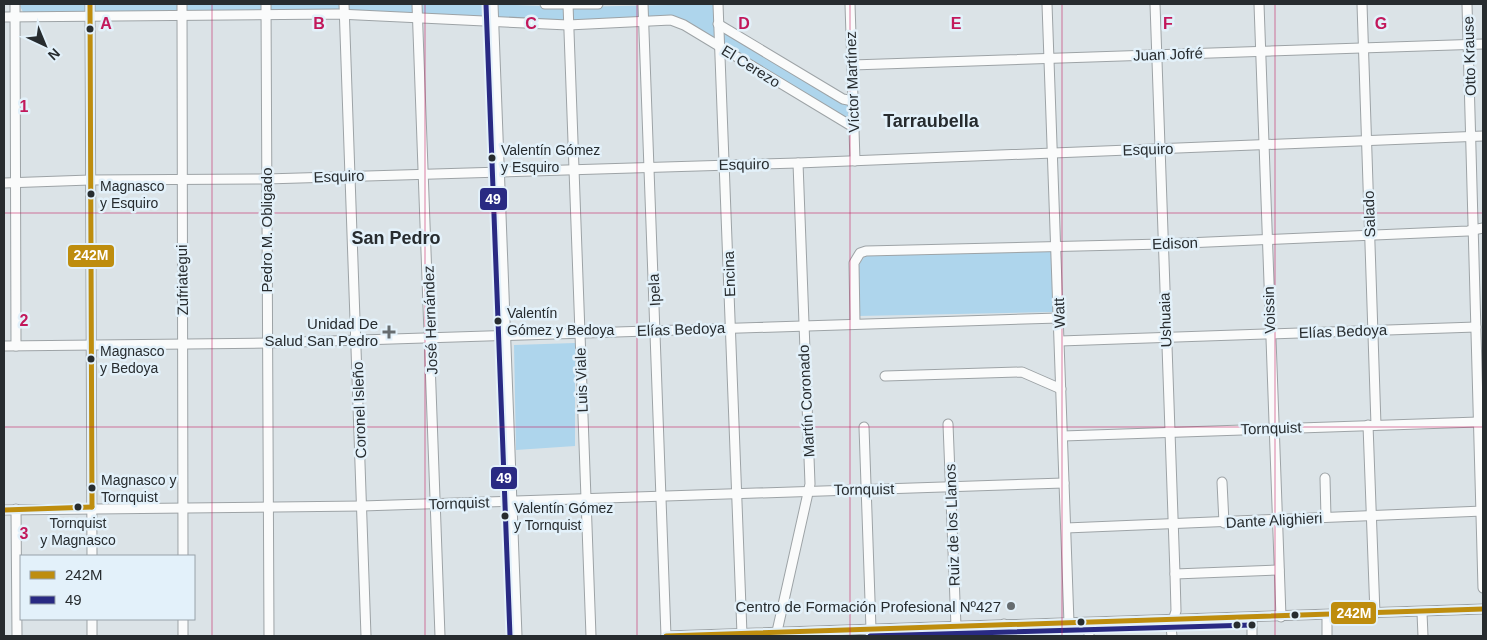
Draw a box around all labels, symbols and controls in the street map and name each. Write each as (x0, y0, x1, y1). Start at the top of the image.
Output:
text: A (100, 15, 112, 32)
text: B (313, 15, 325, 32)
text: C (525, 15, 537, 32)
text: D (738, 15, 750, 32)
text: E (951, 15, 962, 32)
text: F (1163, 15, 1173, 32)
text: G (1375, 15, 1387, 32)
street label: Otto Krause (1459, 16, 1479, 96)
north arrow (20, 20, 70, 70)
unlabelled marker (85, 24, 95, 34)
street label: Víctor Martínez (842, 31, 862, 133)
street label: El Cerezo (719, 41, 783, 91)
street label: Juan Jofré (1133, 44, 1203, 64)
text: N (45, 45, 63, 64)
text: 1 (20, 98, 29, 115)
district label: Tarraubella (883, 111, 980, 131)
street label: Esquiro (1122, 140, 1174, 158)
place label: Valentín Gómez y Esquiro (501, 142, 600, 175)
marker: Valentín Gómez y Esquiro (487, 153, 497, 163)
street label: Esquiro (718, 155, 770, 173)
street label: Pedro M. Obligado (258, 167, 275, 293)
street label: Esquiro (313, 167, 365, 185)
place label: Magnasco y Esquiro (100, 178, 165, 211)
line badge: 49 (479, 187, 508, 211)
marker: Magnasco y Esquiro (86, 189, 96, 199)
street label: Salado (1360, 190, 1378, 238)
text: 49 (485, 191, 501, 207)
district label: San Pedro (351, 228, 441, 248)
street label: Edison (1152, 234, 1198, 252)
line badge: 242M (67, 244, 115, 268)
street label: Zufriategui (173, 244, 191, 316)
text: 242M (73, 247, 109, 263)
street label: Encina (720, 250, 738, 297)
street label: José Hernández (420, 265, 440, 375)
street label: Ipela (645, 273, 663, 307)
street label: Voissin (1260, 286, 1278, 334)
street label: Ushuaia (1156, 292, 1174, 348)
street label: Watt (1050, 297, 1068, 328)
place label: Valentín Gómez y Bedoya (507, 305, 615, 338)
text: 2 (20, 312, 29, 329)
place label: Unidad De Salud San Pedro (265, 315, 378, 349)
marker: Valentín Gómez y Bedoya (493, 316, 503, 326)
street label: Elías Bedoya (637, 319, 726, 339)
street label: Elías Bedoya (1299, 321, 1388, 341)
marker: Unidad De Salud San Pedro (382, 325, 396, 339)
place label: Magnasco y Bedoya (100, 343, 165, 376)
street label: Martín Coronado (795, 344, 817, 458)
street label: Luis Viale (571, 347, 591, 413)
marker: Magnasco y Bedoya (86, 354, 96, 364)
street label: Coronel Isleño (349, 361, 369, 459)
street label: Tornquist (1240, 418, 1303, 438)
street label: Ruiz de los Llanos (941, 463, 963, 587)
line badge: 49 (490, 466, 518, 490)
text: 49 (496, 470, 512, 486)
place label: Magnasco y Tornquist (101, 472, 176, 505)
street label: Tornquist (833, 480, 895, 498)
marker: Magnasco y Tornquist (87, 483, 97, 493)
street label: Tornquist (428, 493, 491, 513)
place label: Valentín Gómez y Tornquist (514, 500, 613, 533)
marker: Tornquist y Magnasco (73, 502, 83, 512)
street label: Dante Alighieri (1225, 509, 1323, 531)
marker: Valentín Gómez y Tornquist (500, 511, 510, 521)
place label: Tornquist y Magnasco (40, 515, 116, 548)
text: 3 (20, 525, 29, 542)
legend (20, 555, 195, 620)
text: 242M (65, 566, 103, 583)
text: 49 (65, 591, 82, 608)
place label: Centro de Formación Profesional Nº427 (735, 598, 1001, 615)
marker: Centro de Formación Profesional Nº427 (1005, 600, 1017, 612)
line badge: 242M (1330, 601, 1377, 625)
text: 242M (1336, 605, 1372, 621)
unlabelled marker (1290, 610, 1300, 620)
unlabelled marker (1076, 617, 1086, 627)
unlabelled marker (1232, 620, 1242, 630)
unlabelled marker (1247, 620, 1257, 630)

